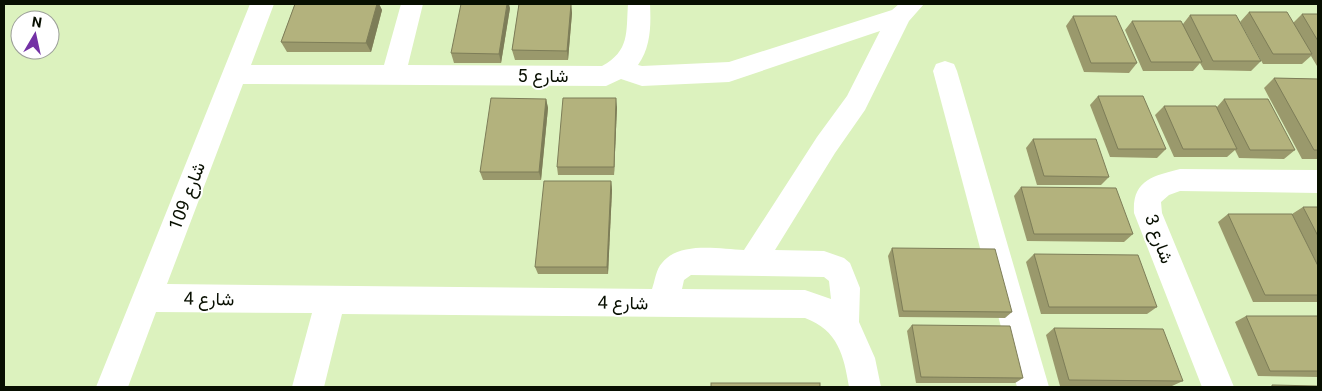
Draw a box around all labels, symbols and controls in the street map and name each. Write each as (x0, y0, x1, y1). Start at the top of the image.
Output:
north arrow (10, 10, 60, 60)
text: N (31, 13, 43, 31)
street label: شارع 5 (518, 65, 568, 88)
street label: شارع 109 (164, 159, 211, 233)
street label: شارع 3 (1139, 211, 1178, 267)
street label: شارع 4 (183, 288, 235, 311)
street label: شارع 4 (597, 292, 649, 315)

